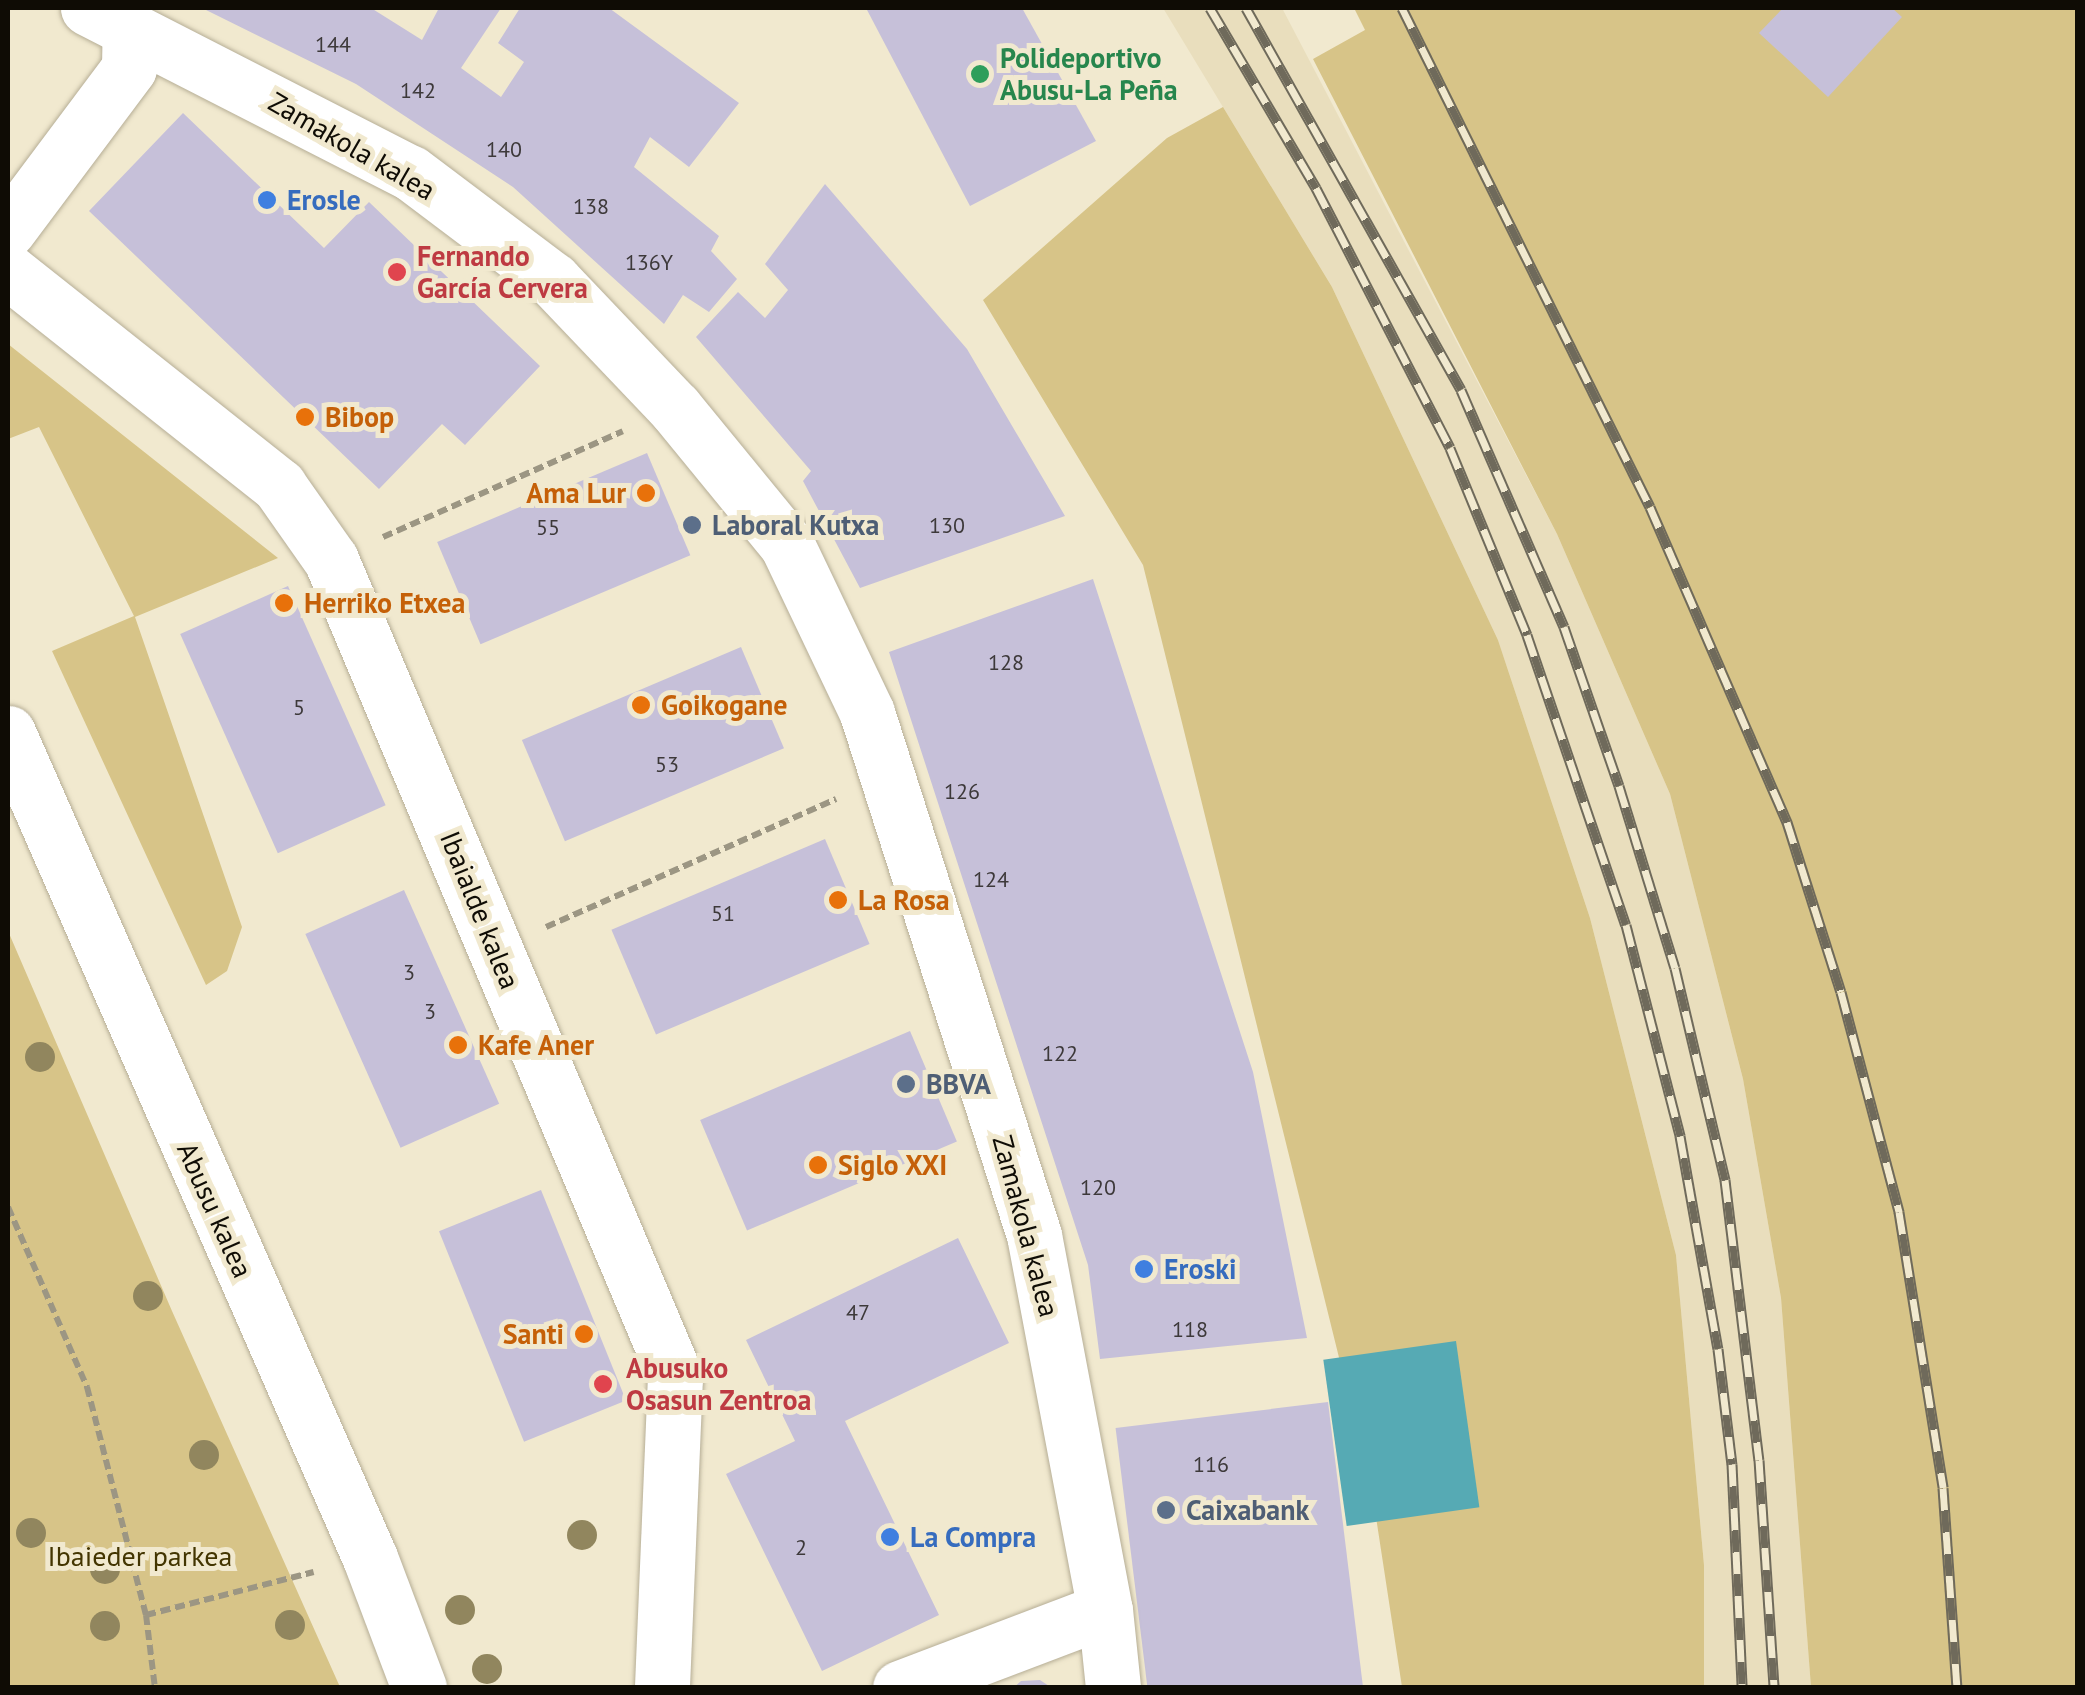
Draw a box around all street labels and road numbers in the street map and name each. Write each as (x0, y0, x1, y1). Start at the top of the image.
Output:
street label: Zamakola kalea (263, 85, 441, 207)
street label: Ibaialde kalea (433, 826, 527, 994)
street label: Zamakola kalea (986, 1132, 1066, 1320)
street label: Abusu kalea (170, 1137, 260, 1283)

